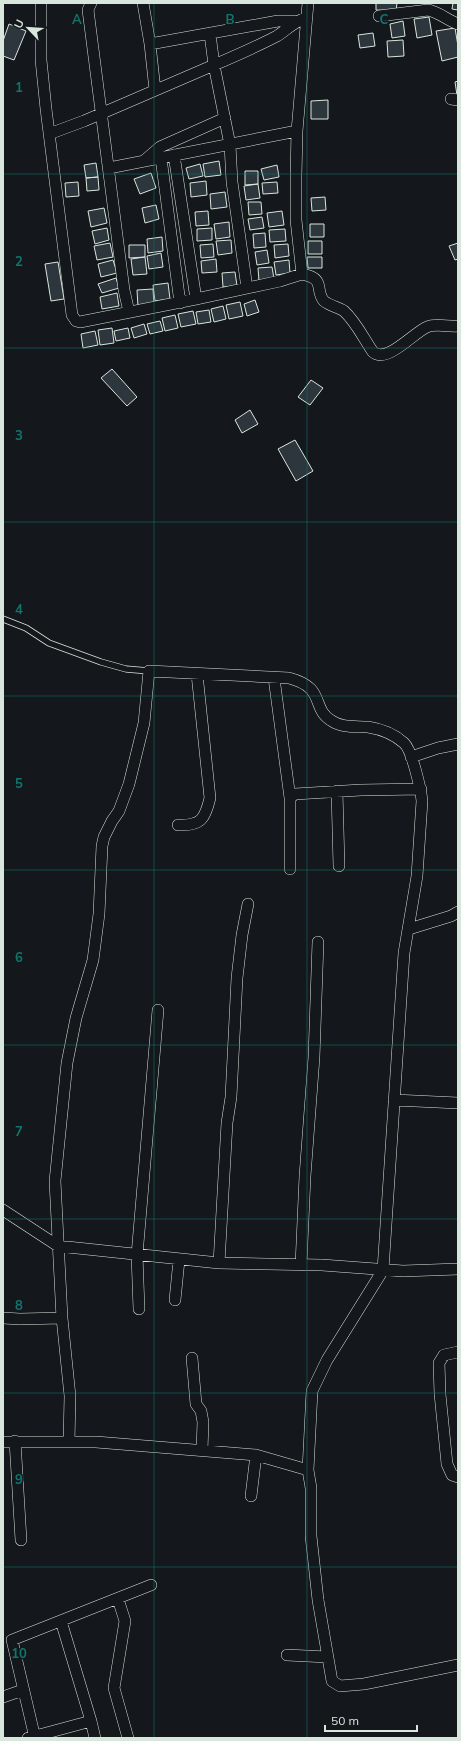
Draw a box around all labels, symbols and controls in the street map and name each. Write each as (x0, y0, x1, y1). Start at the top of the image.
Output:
north arrow (8, 8, 48, 48)
text: A (72, 11, 82, 27)
text: B (226, 11, 235, 27)
text: C (380, 11, 389, 27)
text: U (11, 17, 27, 30)
text: 1 (15, 79, 23, 95)
text: 2 (15, 253, 23, 269)
text: 3 (15, 427, 23, 443)
text: 4 (15, 601, 23, 617)
text: 5 (15, 775, 23, 791)
text: 6 (15, 949, 23, 965)
text: 7 (15, 1123, 23, 1139)
text: 8 (15, 1297, 23, 1313)
text: 9 (15, 1471, 23, 1487)
text: 10 (11, 1645, 27, 1661)
scale bar (325, 1707, 417, 1733)
text: 50 m (331, 1713, 359, 1728)

